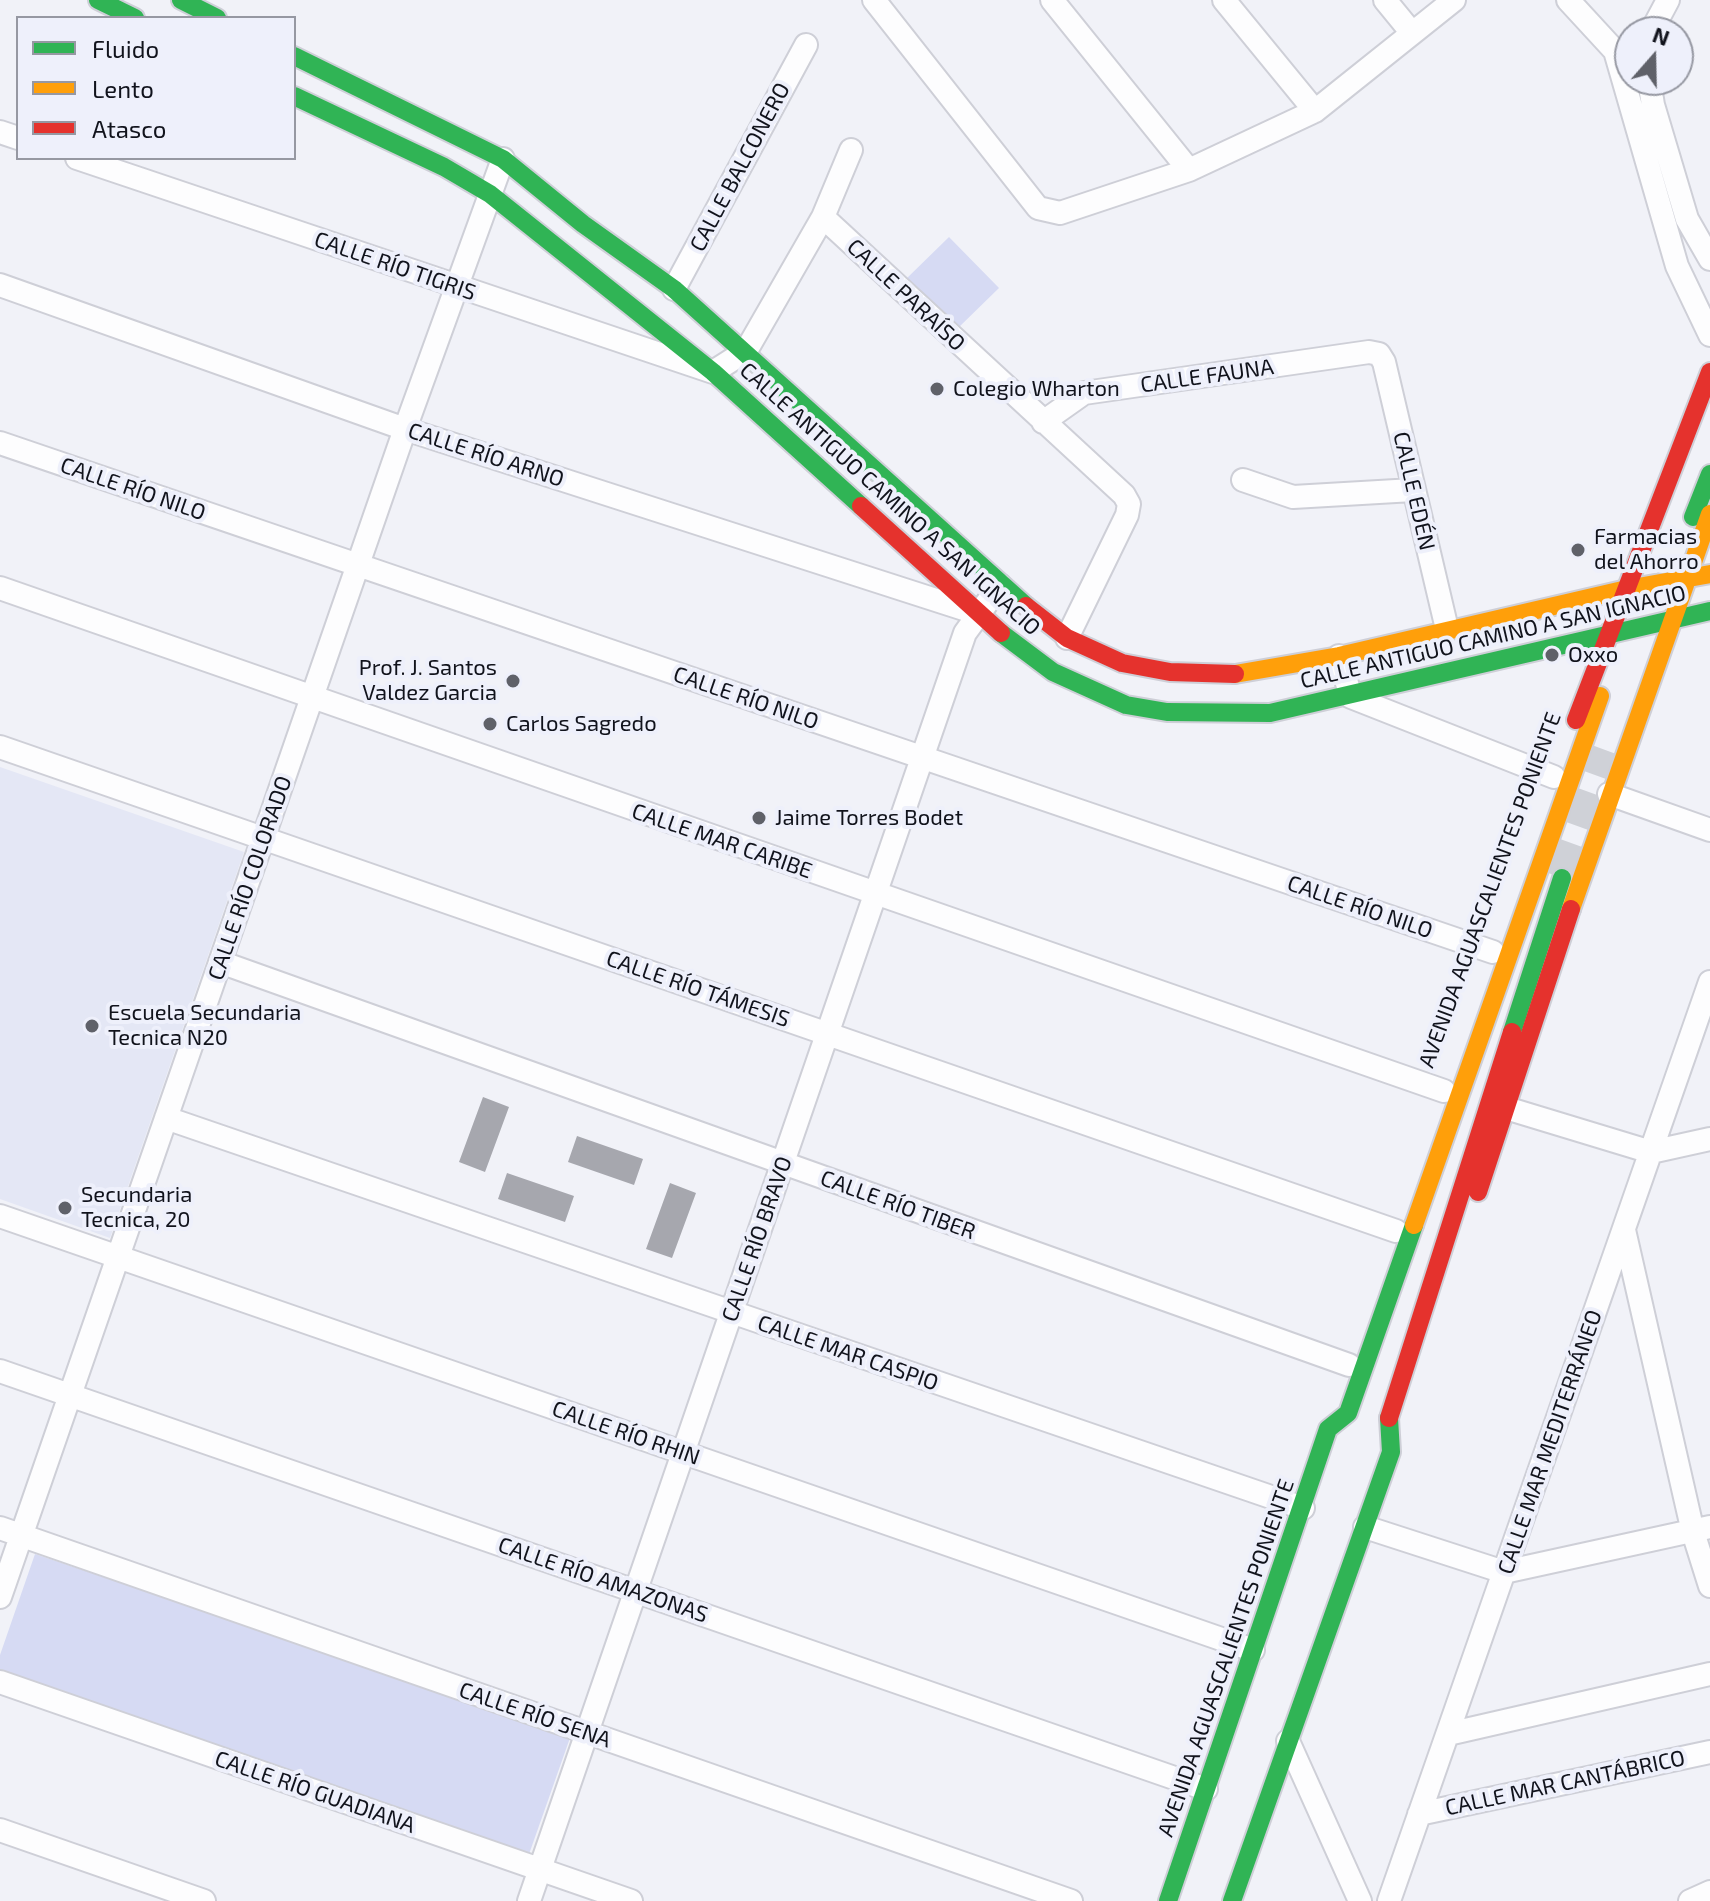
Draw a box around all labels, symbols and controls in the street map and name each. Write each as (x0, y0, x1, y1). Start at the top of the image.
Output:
legend (16, 16, 296, 160)
north arrow (1614, 16, 1694, 96)
text: N (1650, 20, 1673, 50)
text: Fluido (92, 34, 159, 63)
text: Lento (92, 74, 154, 103)
street label: CALLE BALCONERO (684, 78, 796, 256)
text: Atasco (92, 114, 166, 143)
street label: CALLE RÍO TIGRIS (311, 226, 479, 306)
street label: CALLE PARAÍSO (841, 233, 971, 357)
street label: CALLE FAUNA (1139, 354, 1275, 398)
street label: CALLE ANTIGUO CAMINO A SAN IGNACIO (734, 357, 1046, 641)
place label: Colegio Wharton (953, 376, 1120, 402)
marker: Colegio Wharton (928, 380, 946, 398)
street label: CALLE RÍO ARNO (405, 417, 567, 493)
street label: CALLE EDÉN (1388, 429, 1440, 553)
street label: CALLE RÍO NILO (57, 452, 209, 526)
place label: Farmacias del Ahorro (1594, 524, 1699, 576)
marker: Farmacias del Ahorro (1569, 541, 1587, 559)
street label: CALLE ANTIGUO CAMINO A SAN IGNACIO (1298, 580, 1688, 694)
place label: Oxxo (1568, 642, 1618, 668)
marker: Oxxo (1543, 646, 1561, 664)
place label: Prof. J. Santos Valdez Garcia (359, 655, 497, 706)
street label: CALLE RÍO NILO (670, 661, 822, 735)
marker: Prof. J. Santos Valdez Garcia (504, 672, 522, 690)
street label: AVENIDA AGUASCALIENTES PONIENTE (1413, 709, 1567, 1071)
place label: Carlos Sagredo (506, 711, 657, 737)
marker: Carlos Sagredo (481, 715, 499, 733)
street label: CALLE RÍO COLORADO (203, 772, 297, 984)
street label: CALLE MAR CARIBE (628, 798, 816, 884)
place label: Jaime Torres Bodet (775, 805, 963, 831)
marker: Jaime Torres Bodet (750, 809, 768, 827)
street label: CALLE RÍO NILO (1284, 870, 1436, 944)
street label: CALLE RÍO TÁMESIS (603, 945, 793, 1033)
place label: Escuela Secundaria Tecnica N20 (108, 1000, 301, 1052)
marker: Escuela Secundaria Tecnica N20 (83, 1017, 101, 1035)
street label: CALLE RÍO BRAVO (716, 1153, 798, 1325)
street label: CALLE RÍO TIBER (817, 1165, 979, 1245)
place label: Secundaria Tecnica, 20 (81, 1182, 192, 1234)
marker: Secundaria Tecnica, 20 (56, 1199, 74, 1217)
street label: CALLE MAR MEDITERRÁNEO (1492, 1306, 1608, 1578)
street label: CALLE MAR CASPIO (754, 1310, 942, 1396)
street label: CALLE RÍO RHIN (549, 1395, 703, 1471)
street label: AVENIDA AGUASCALIENTES PONIENTE (1152, 1476, 1300, 1840)
street label: CALLE RÍO AMAZONAS (495, 1532, 711, 1628)
street label: CALLE RÍO SENA (456, 1677, 614, 1753)
street label: CALLE RÍO GUADIANA (211, 1745, 419, 1839)
street label: CALLE MAR CANTÁBRICO (1443, 1745, 1687, 1821)

